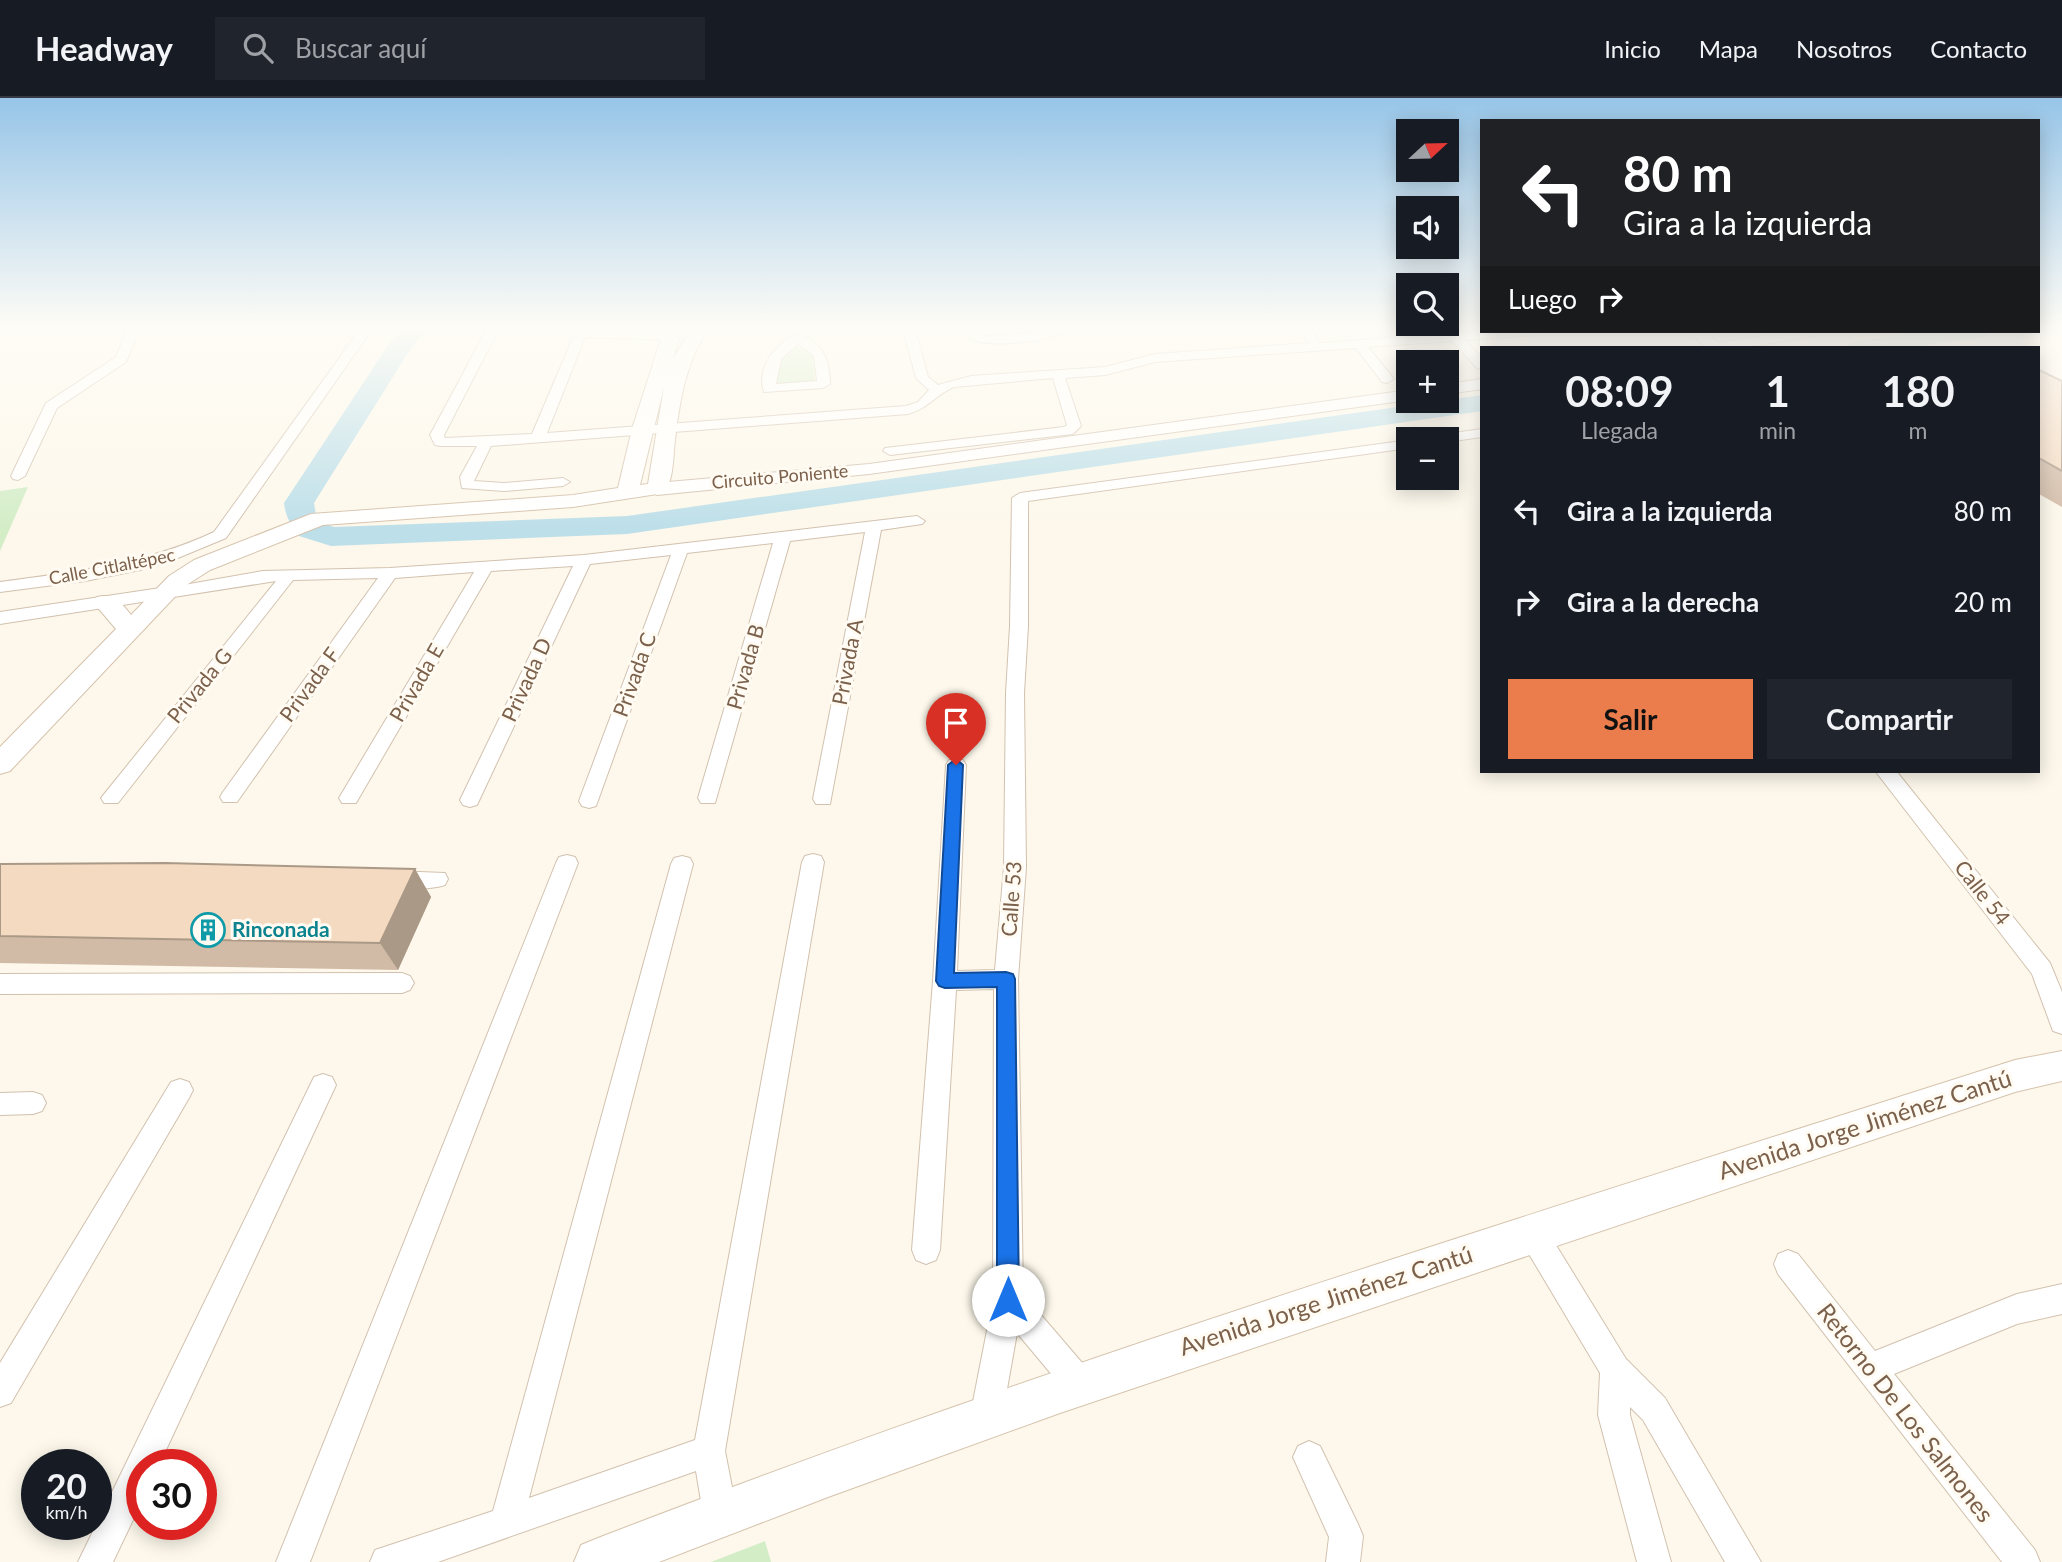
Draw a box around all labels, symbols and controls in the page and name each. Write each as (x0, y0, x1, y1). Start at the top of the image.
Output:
search box (215, 17, 705, 80)
text: Headway (35, 28, 173, 68)
icon: search (239, 29, 277, 67)
text: Buscar aquí (295, 32, 426, 64)
text: Inicio (1604, 34, 1661, 63)
text: Mapa (1699, 34, 1758, 63)
text: Nosotros (1796, 34, 1892, 63)
text: Contacto (1930, 34, 2027, 63)
north arrow (1396, 119, 1460, 182)
map controls (1396, 119, 1459, 490)
text: 80 m (1623, 144, 1733, 202)
icon: left (1508, 147, 1599, 238)
button: sound (1396, 196, 1459, 259)
text: Gira a la izquierda (1623, 203, 1872, 242)
button: search (1396, 273, 1459, 336)
icon: right (1591, 280, 1629, 318)
text: Luego (1508, 283, 1577, 315)
button: + (1396, 350, 1459, 413)
text: 08:09 (1565, 366, 1674, 416)
text: 1 (1765, 366, 1790, 416)
text: 180 (1882, 366, 1955, 416)
text: Llegada (1581, 416, 1658, 444)
text: min (1759, 416, 1796, 444)
text: m (1909, 416, 1928, 444)
button: − (1396, 427, 1459, 490)
street label: Circuito Poniente (711, 459, 849, 493)
icon: left (1508, 492, 1546, 530)
text: Gira a la izquierda (1567, 495, 1773, 527)
text: 80 m (1954, 495, 2012, 527)
street label: Calle Citlaltépec (47, 543, 177, 589)
icon: right (1508, 583, 1546, 621)
text: Gira a la derecha (1567, 586, 1759, 618)
text: 20 m (1954, 586, 2012, 618)
street label: Privada A (826, 616, 867, 707)
street label: Privada B (721, 621, 769, 712)
street label: Privada C (607, 629, 660, 720)
street label: Privada D (495, 633, 556, 725)
street label: Privada E (383, 639, 448, 726)
street label: Privada F (274, 642, 344, 726)
street label: Privada G (161, 643, 237, 728)
button: Salir (1508, 679, 1753, 759)
button: Compartir (1767, 679, 2012, 759)
pin (926, 693, 986, 765)
icon: arrive (937, 704, 975, 742)
street label: Calle 54 (1950, 855, 2016, 929)
street label: Calle 53 (995, 861, 1026, 937)
building icon: Rinconada (189, 911, 227, 949)
place label: Rinconada (232, 916, 330, 941)
street label: Avenida Jorge Jiménez Cantú (1714, 1062, 2015, 1185)
street label: Avenida Jorge Jiménez Cantú (1175, 1238, 1476, 1361)
position arrow (971, 1263, 1045, 1337)
street label: Retorno De Los Salmones (1812, 1297, 2001, 1527)
speed limit sign: 30 (126, 1449, 217, 1540)
text: 20 (46, 1464, 87, 1506)
text: km/h (45, 1501, 88, 1523)

